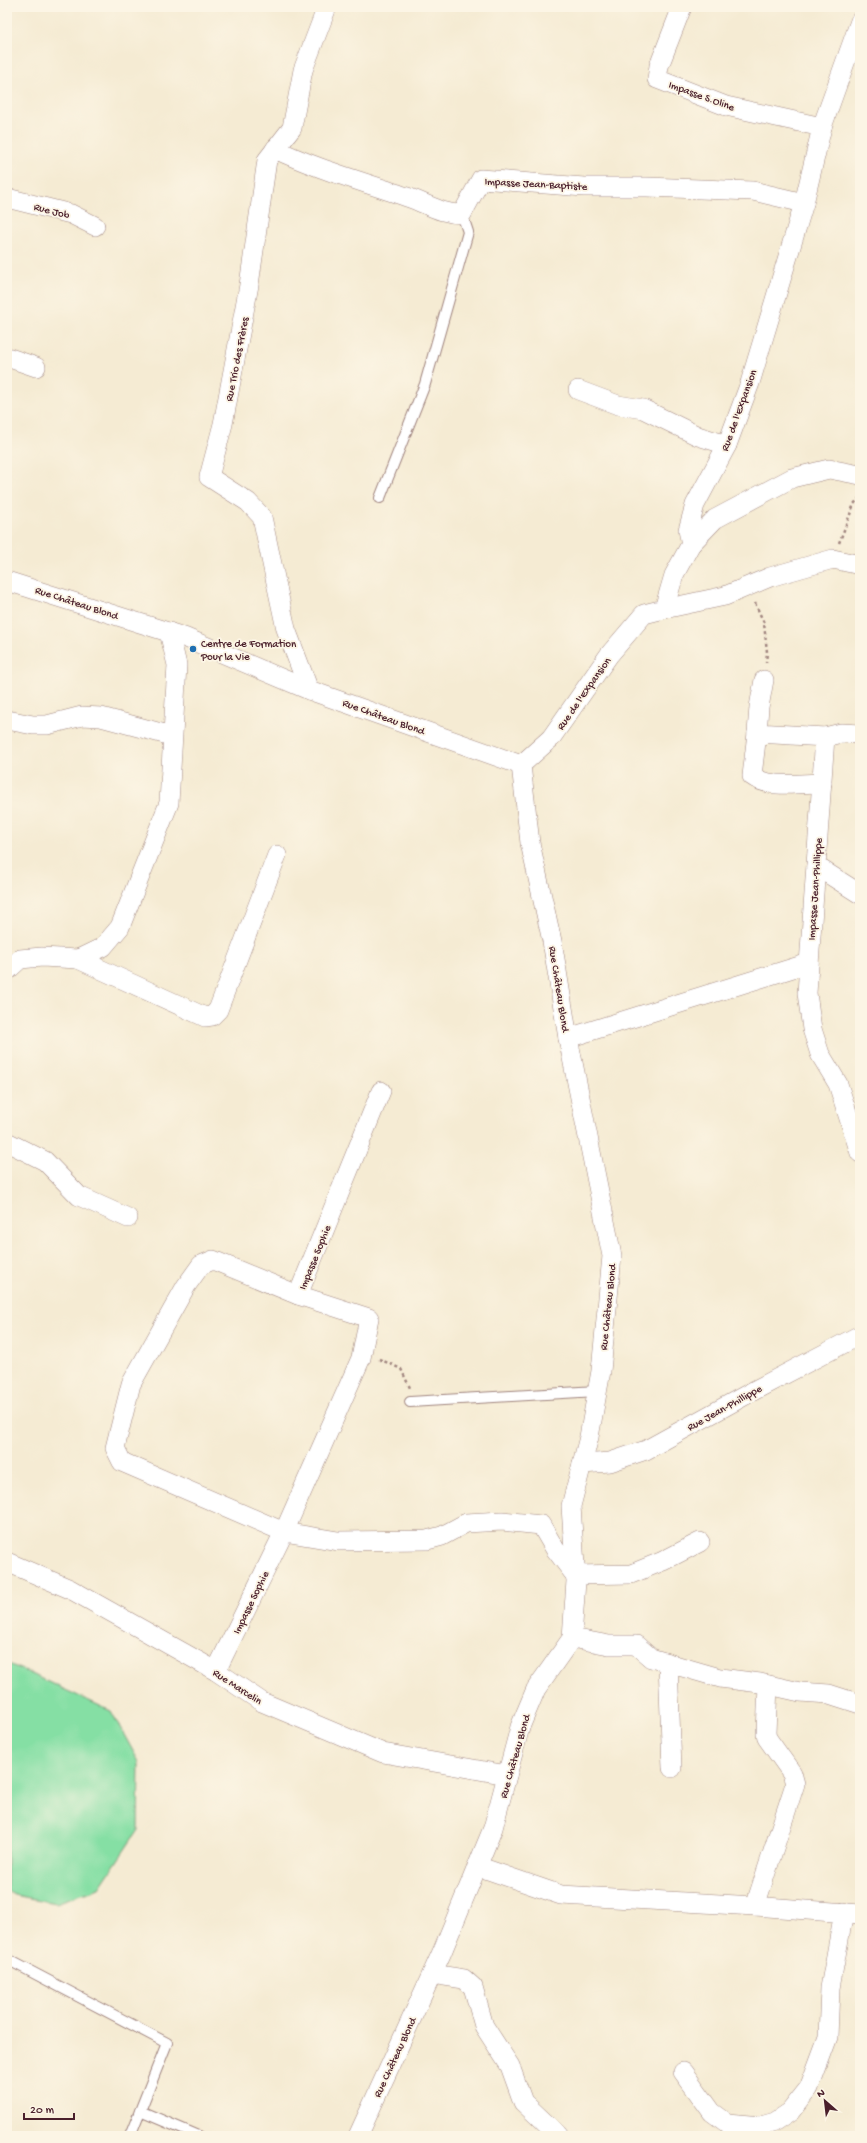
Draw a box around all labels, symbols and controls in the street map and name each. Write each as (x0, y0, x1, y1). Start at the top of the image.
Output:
street label: Impasse S.Oline (667, 79, 736, 114)
street label: Impasse Jean-Baptiste (484, 176, 588, 194)
street label: Rue Job (32, 201, 71, 223)
street label: Rue Trio des Frères (224, 315, 252, 403)
street label: Rue de l'Expansion (720, 368, 760, 453)
street label: Rue Château Blond (33, 585, 121, 623)
place label: Centre de Formation Pour la Vie (200, 639, 297, 664)
marker: Centre de Formation Pour la Vie (188, 644, 198, 654)
street label: Rue de l'Expansion (555, 655, 615, 733)
street label: Rue Château Blond (341, 697, 428, 739)
street label: Impasse Jean-Phillippe (806, 837, 826, 941)
street label: Rue Château Blond (545, 946, 571, 1035)
street label: Impasse Sophie (297, 1223, 334, 1292)
street label: Rue Château Blond (598, 1262, 620, 1351)
street label: Rue Jean-Phillippe (685, 1383, 765, 1434)
street label: Impasse Sophie (231, 1569, 272, 1636)
street label: Rue Marcelin (210, 1667, 264, 1708)
street label: Rue Château Blond (498, 1712, 534, 1800)
street label: Rue Château Blond (372, 2015, 420, 2100)
north arrow (805, 2081, 845, 2121)
text: N (815, 2087, 827, 2101)
scale bar (24, 2095, 74, 2121)
text: 20 m (30, 2104, 55, 2118)

